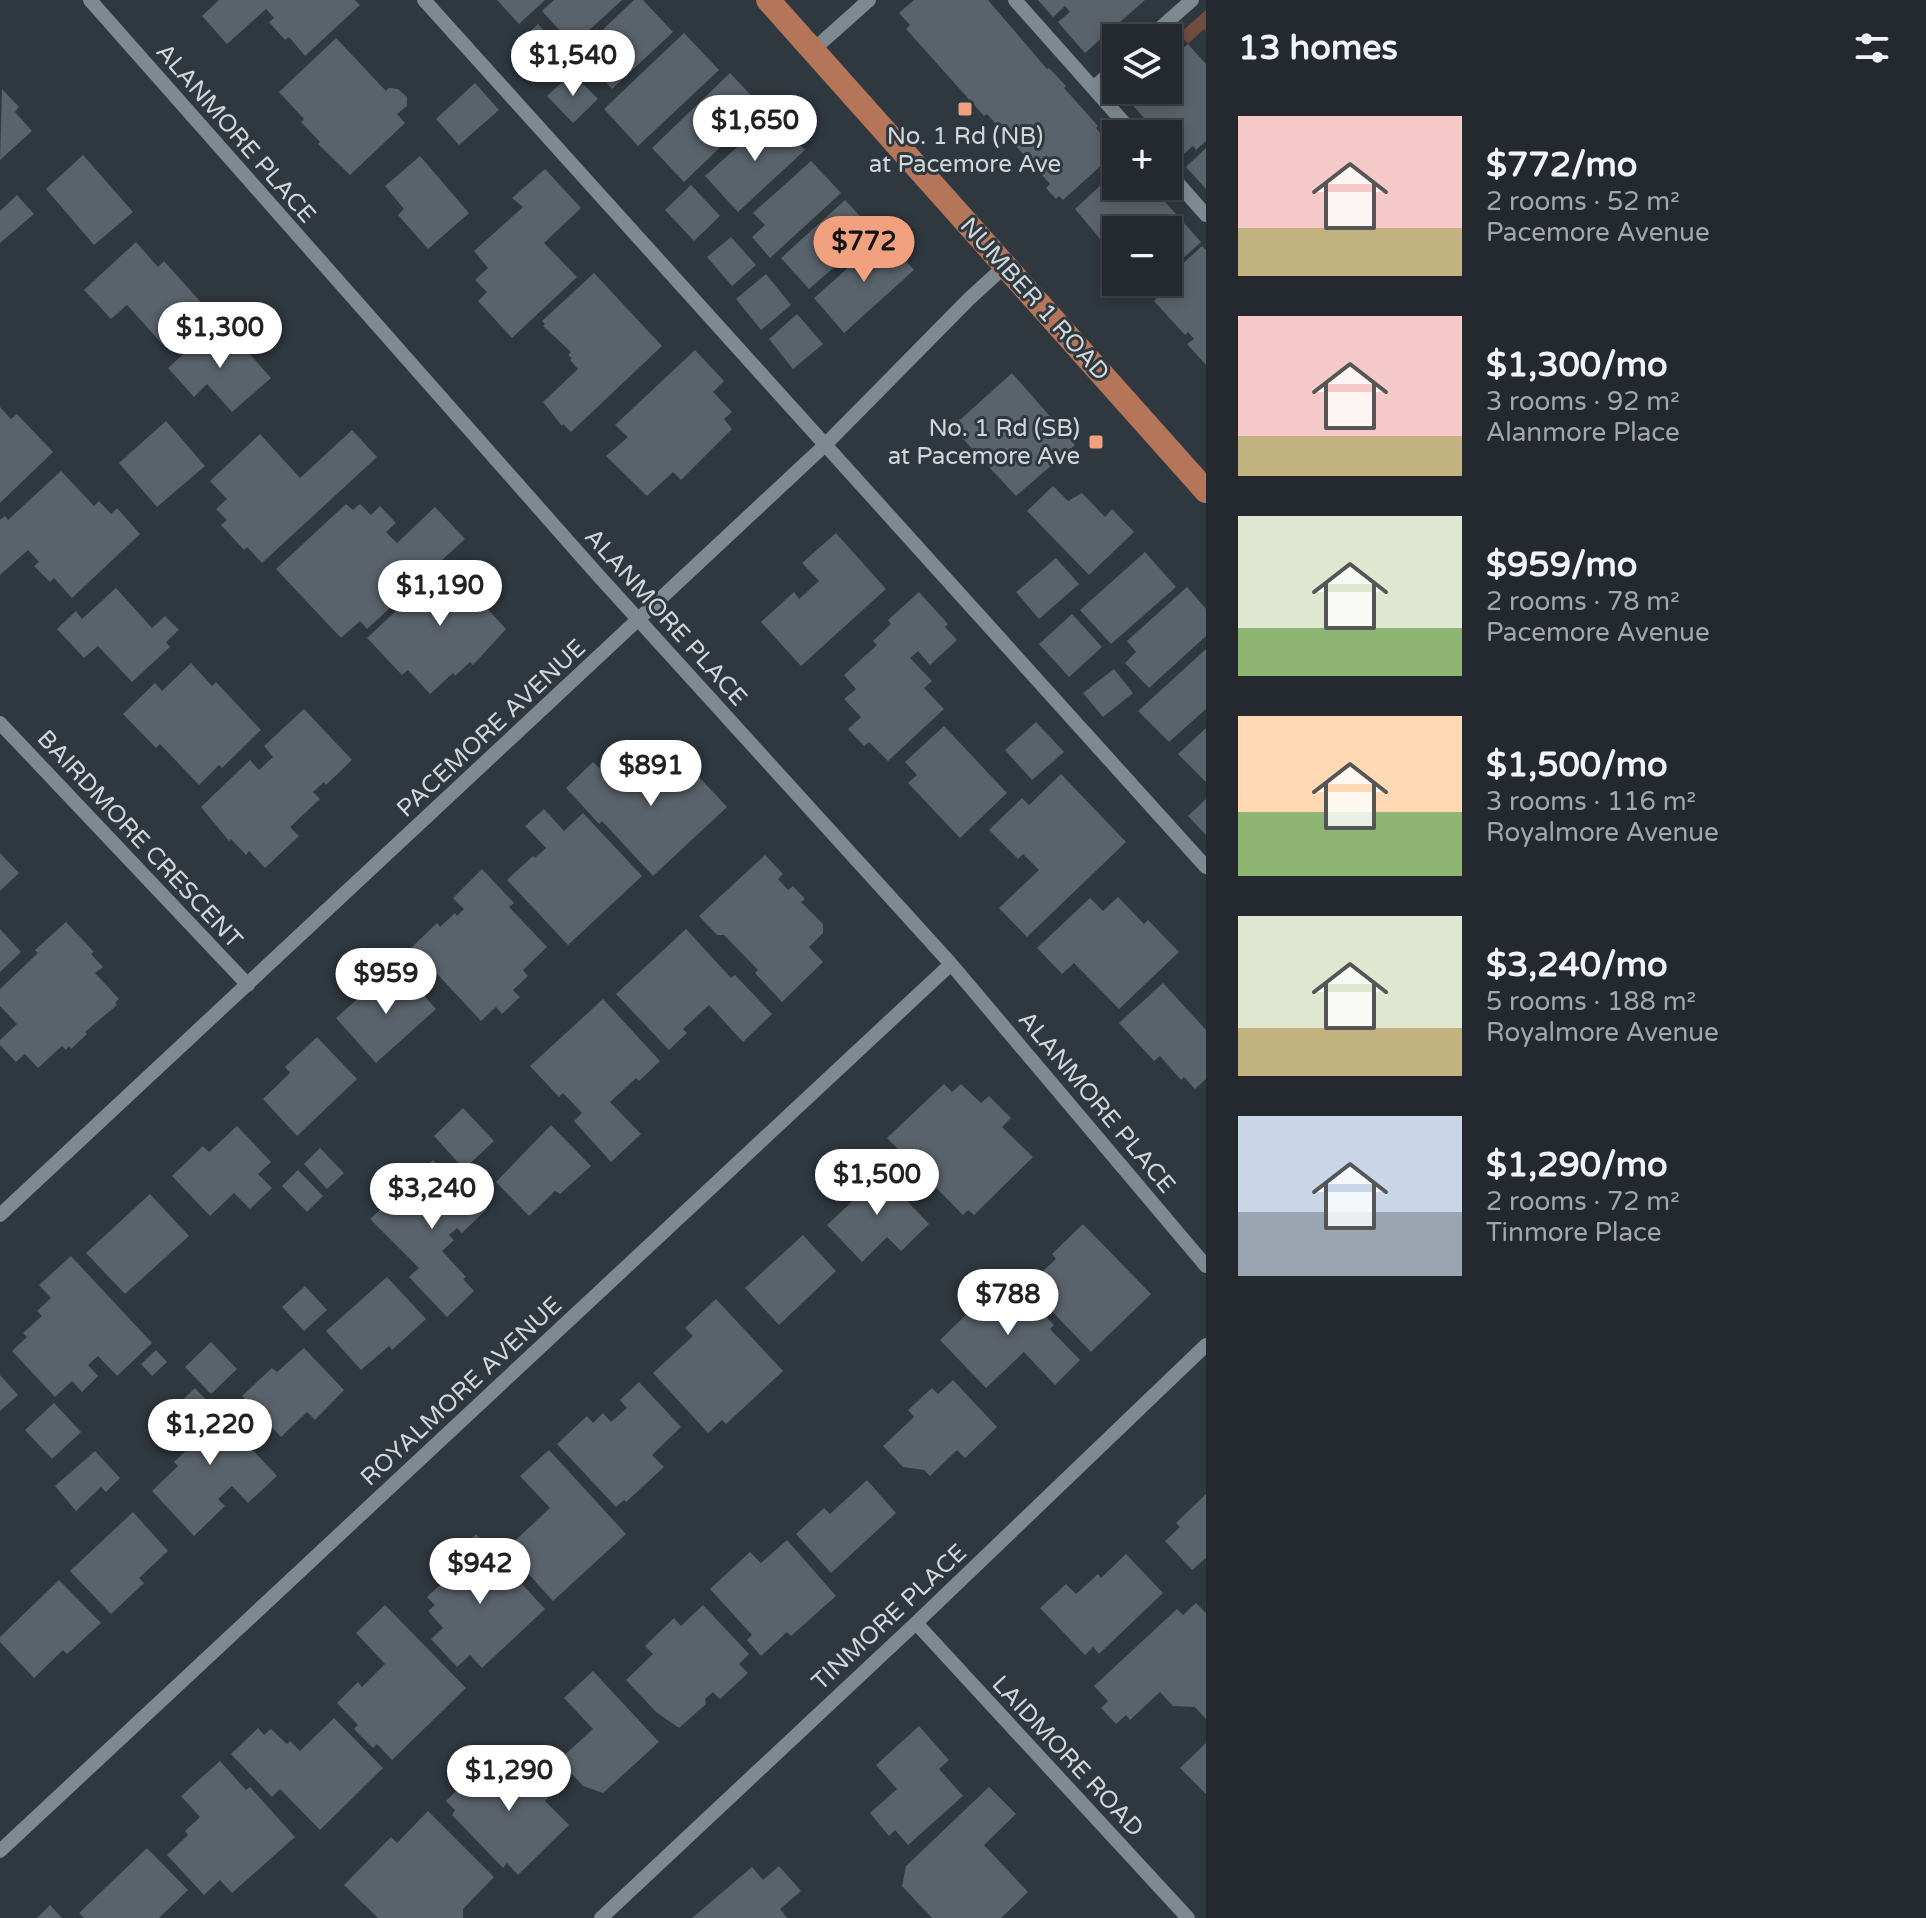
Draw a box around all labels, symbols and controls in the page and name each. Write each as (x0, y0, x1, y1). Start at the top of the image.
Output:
map controls (1102, 24, 1182, 296)
button: layers (1102, 24, 1182, 104)
icon: filters (1850, 26, 1894, 70)
text: 13 homes (1238, 28, 1398, 69)
pin: $1,540 (508, 30, 638, 98)
street label: ALANMORE PLACE (150, 37, 322, 229)
text: $1,540 (529, 40, 617, 71)
pin: $1,650 (690, 95, 820, 163)
marker: No. 1 Rd (NB) at Pacemore Ave (956, 100, 974, 118)
text: $1,650 (711, 105, 799, 136)
button: + (1102, 120, 1182, 200)
place label: No. 1 Rd (NB) at Pacemore Ave (869, 122, 1061, 179)
text: $772/mo (1486, 145, 1637, 186)
icon: home (1302, 148, 1398, 244)
text: 2 rooms · 52 m² (1486, 186, 1680, 217)
street label: NUMBER 1 ROAD (954, 212, 1115, 387)
pin: $772 (817, 216, 911, 284)
button: − (1102, 216, 1182, 296)
text: Pacemore Avenue (1486, 217, 1710, 248)
text: $772 (831, 226, 897, 257)
pin: $1,300 (155, 302, 285, 370)
text: $1,300 (176, 312, 264, 343)
text: $1,300/mo (1486, 345, 1668, 386)
icon: home (1302, 348, 1398, 444)
text: 3 rooms · 92 m² (1486, 386, 1680, 417)
place label: No. 1 Rd (SB) at Pacemore Ave (888, 414, 1080, 471)
text: Alanmore Place (1486, 417, 1680, 448)
marker: No. 1 Rd (SB) at Pacemore Ave (1087, 433, 1105, 451)
street label: ALANMORE PLACE (578, 523, 753, 712)
text: $959/mo (1486, 545, 1637, 586)
icon: home (1302, 548, 1398, 644)
pin: $1,190 (375, 560, 505, 628)
text: $1,190 (396, 570, 484, 601)
text: 2 rooms · 78 m² (1486, 586, 1680, 617)
text: Pacemore Avenue (1486, 617, 1710, 648)
street label: PACEMORE AVENUE (391, 633, 592, 823)
street label: BAIRDMORE CRESCENT (31, 724, 249, 955)
pin: $891 (604, 740, 698, 808)
text: $1,500/mo (1486, 745, 1668, 786)
icon: home (1302, 748, 1398, 844)
text: $891 (618, 750, 684, 781)
text: 3 rooms · 116 m² (1486, 786, 1696, 817)
text: Royalmore Avenue (1486, 817, 1719, 848)
text: $3,240/mo (1486, 945, 1668, 986)
pin: $959 (339, 948, 433, 1016)
icon: home (1302, 948, 1398, 1044)
text: $959 (353, 958, 419, 989)
text: 5 rooms · 188 m² (1486, 986, 1696, 1017)
street label: ALANMORE PLACE (1012, 1005, 1181, 1199)
text: Royalmore Avenue (1486, 1017, 1719, 1048)
text: $1,290/mo (1486, 1145, 1668, 1186)
icon: home (1302, 1148, 1398, 1244)
pin: $1,500 (812, 1149, 942, 1217)
text: $1,500 (833, 1159, 921, 1190)
pin: $3,240 (367, 1163, 497, 1231)
text: $3,240 (388, 1173, 476, 1204)
text: 2 rooms · 72 m² (1486, 1186, 1680, 1217)
text: Tinmore Place (1486, 1217, 1661, 1248)
pin: $788 (961, 1269, 1055, 1337)
text: $788 (975, 1279, 1041, 1310)
street label: ROYALMORE AVENUE (355, 1291, 568, 1492)
pin: $1,220 (145, 1399, 275, 1467)
text: $1,220 (166, 1409, 254, 1440)
pin: $942 (433, 1538, 527, 1606)
street label: TINMORE PLACE (806, 1538, 973, 1697)
text: $942 (447, 1548, 513, 1579)
street label: LAIDMORE ROAD (986, 1670, 1150, 1843)
pin: $1,290 (444, 1745, 574, 1813)
text: $1,290 (465, 1755, 553, 1786)

